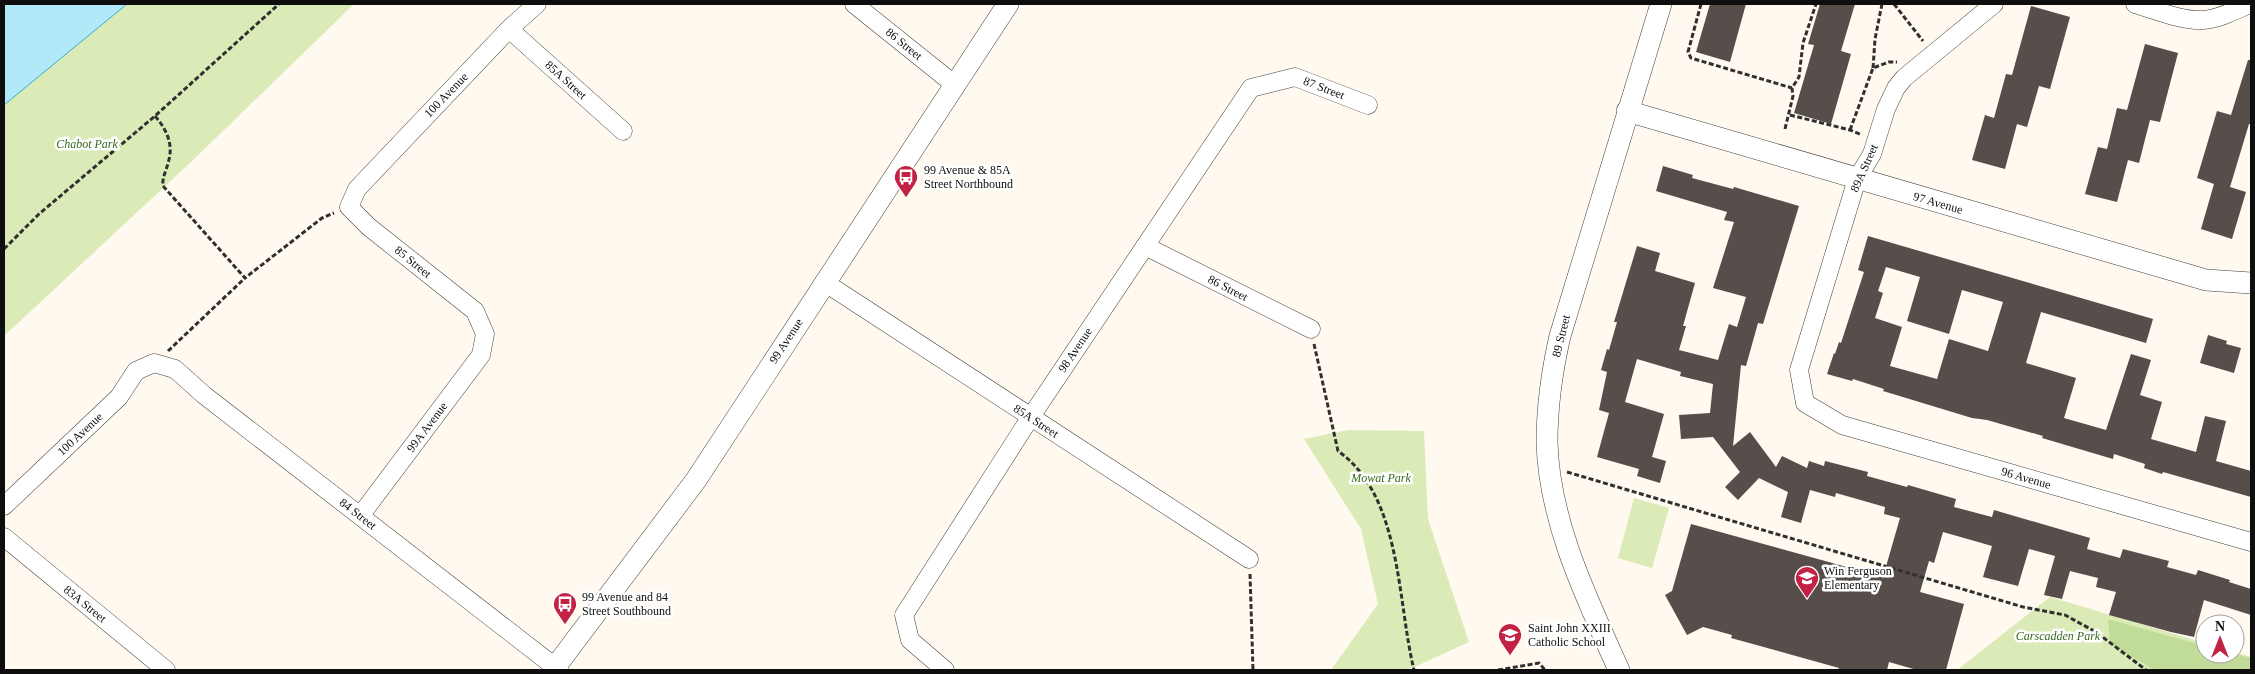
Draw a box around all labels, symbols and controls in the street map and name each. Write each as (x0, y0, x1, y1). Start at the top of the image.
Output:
street label: 86 Street (883, 25, 926, 63)
street label: 85A Street (542, 58, 590, 103)
street label: 100 Avenue (421, 70, 471, 120)
street label: 87 Street (1301, 74, 1347, 102)
park label: Chabot Park (56, 137, 119, 151)
street label: 89A Street (1847, 141, 1881, 194)
place label: 99 Avenue & 85A Street Northbound (924, 163, 1013, 191)
bus stop icon: 99 Avenue & 85A Street Northbound (893, 164, 919, 198)
street label: 97 Avenue (1912, 189, 1964, 217)
street label: 85 Street (392, 243, 435, 281)
street label: 86 Street (1206, 272, 1251, 304)
street label: 89 Street (1549, 313, 1573, 359)
street label: 99 Avenue (766, 316, 806, 366)
street label: 98 Avenue (1055, 325, 1095, 375)
street label: 99A Avenue (404, 399, 450, 455)
street label: 85A Street (1011, 401, 1062, 441)
street label: 100 Avenue (54, 410, 106, 458)
street label: 96 Avenue (2000, 464, 2052, 492)
park label: Mowat Park (1350, 471, 1411, 485)
street label: 84 Street (337, 495, 380, 533)
place label: Win Ferguson Elementary (1824, 564, 1892, 592)
school or university icon: Win Ferguson Elementary (1794, 565, 1820, 599)
street label: 83A Street (61, 583, 110, 626)
place label: 99 Avenue and 84 Street Southbound (582, 590, 671, 618)
bus stop icon: 99 Avenue and 84 Street Southbound (552, 591, 578, 625)
north arrow (2195, 614, 2245, 664)
text: N (2215, 619, 2225, 634)
place label: Saint John XXIII Catholic School (1528, 621, 1611, 649)
school or university icon: Saint John XXIII Catholic School (1497, 622, 1523, 656)
park label: Carscadden Park (2016, 629, 2101, 643)

